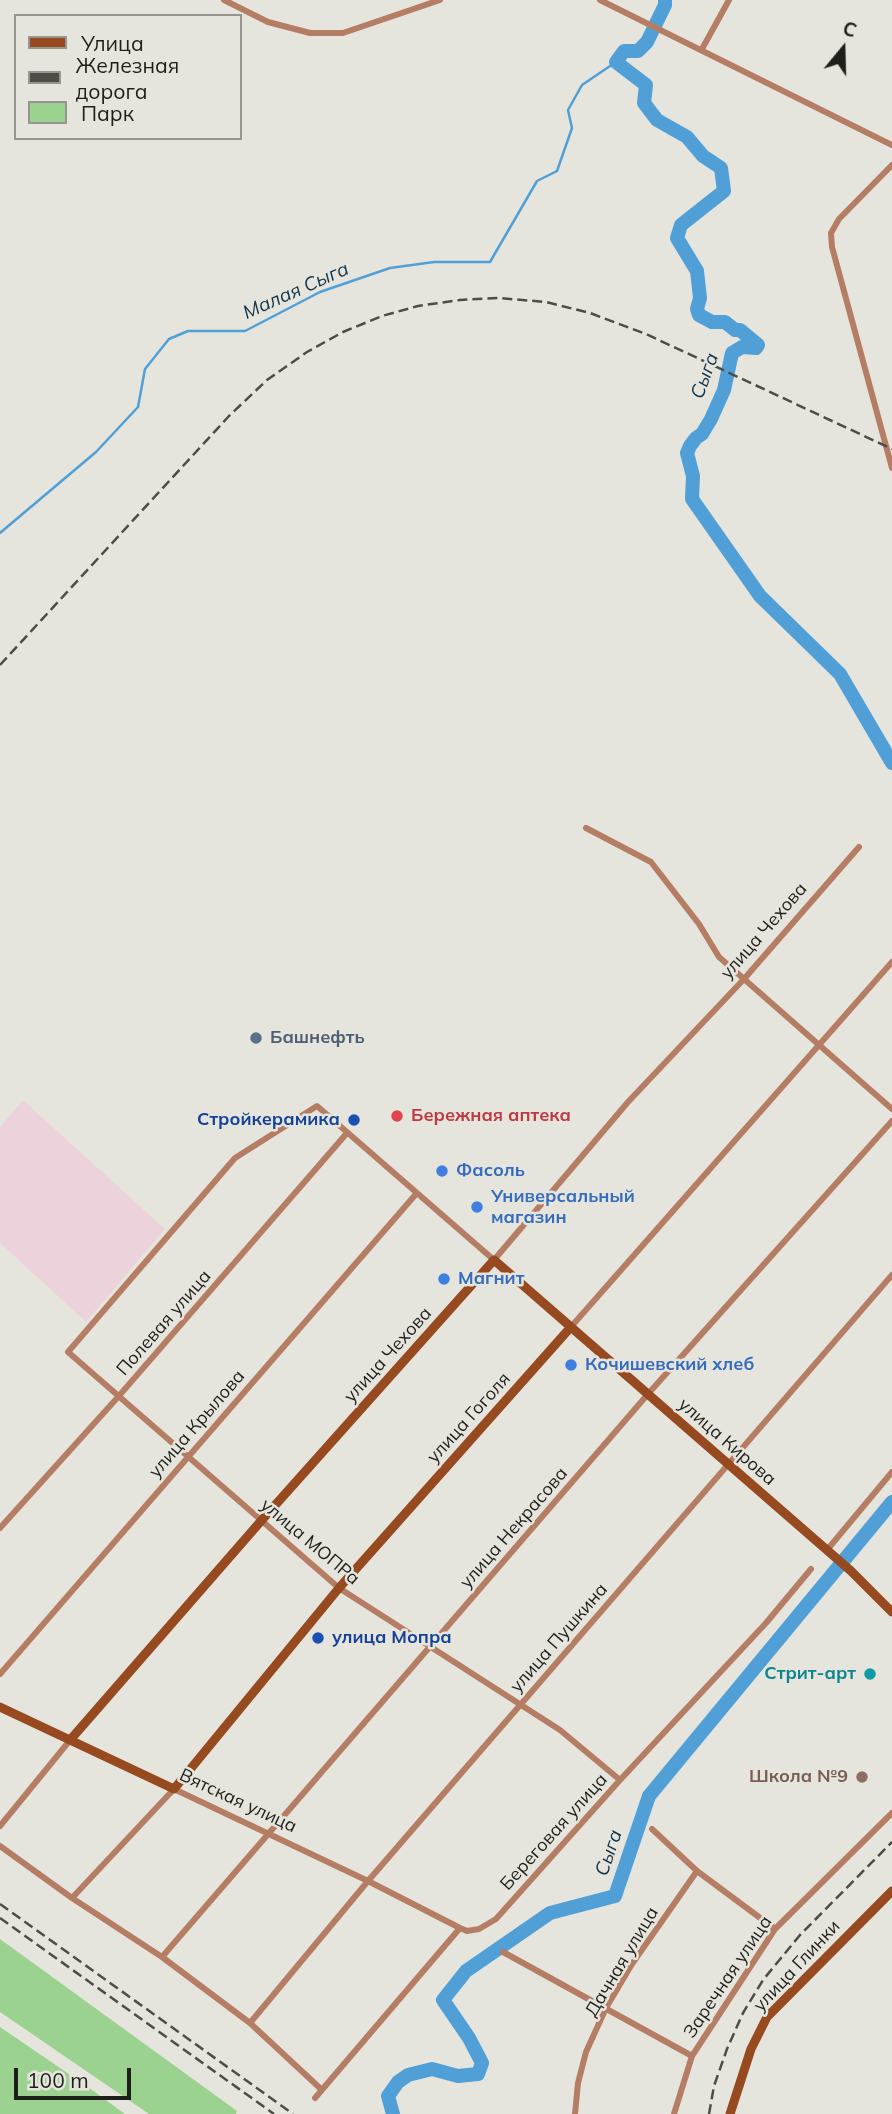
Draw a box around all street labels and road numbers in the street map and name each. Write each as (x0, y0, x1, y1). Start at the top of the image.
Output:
street label: улица Чехова (716, 878, 812, 984)
street label: Полевая улица (112, 1266, 216, 1380)
street label: улица Чехова (340, 1303, 436, 1407)
street label: улица Крылова (144, 1366, 250, 1482)
street label: улица Гоголя (423, 1368, 515, 1468)
street label: улица Кирова (674, 1394, 780, 1490)
street label: улица Некрасова (456, 1463, 572, 1593)
street label: улица МОПРа (256, 1494, 364, 1590)
street label: улица Пушкина (506, 1579, 612, 1697)
street label: Вятская улица (176, 1764, 300, 1838)
street label: Береговая улица (496, 1769, 612, 1895)
street label: Дачная улица (581, 1903, 663, 2021)
street label: Заречная улица (679, 1912, 777, 2042)
street label: улица Глинки (749, 1916, 845, 2016)

